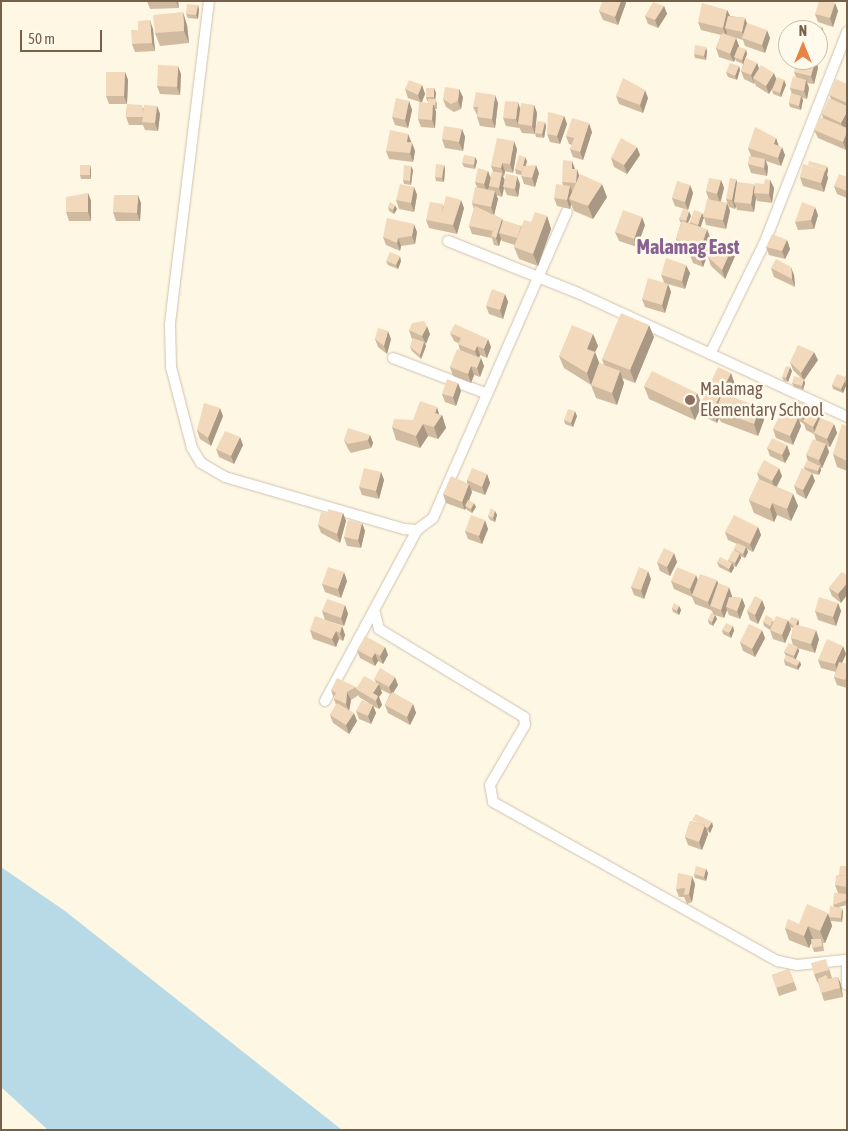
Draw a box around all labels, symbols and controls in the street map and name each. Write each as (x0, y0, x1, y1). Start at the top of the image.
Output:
scale bar (22, 20, 105, 52)
north arrow (778, 20, 828, 70)
text: N (799, 23, 807, 39)
text: 50 m (28, 30, 55, 47)
district label: Malamag East (637, 234, 739, 258)
place label: Malamag Elementary School (700, 379, 824, 422)
marker: Malamag Elementary School (684, 394, 696, 406)

